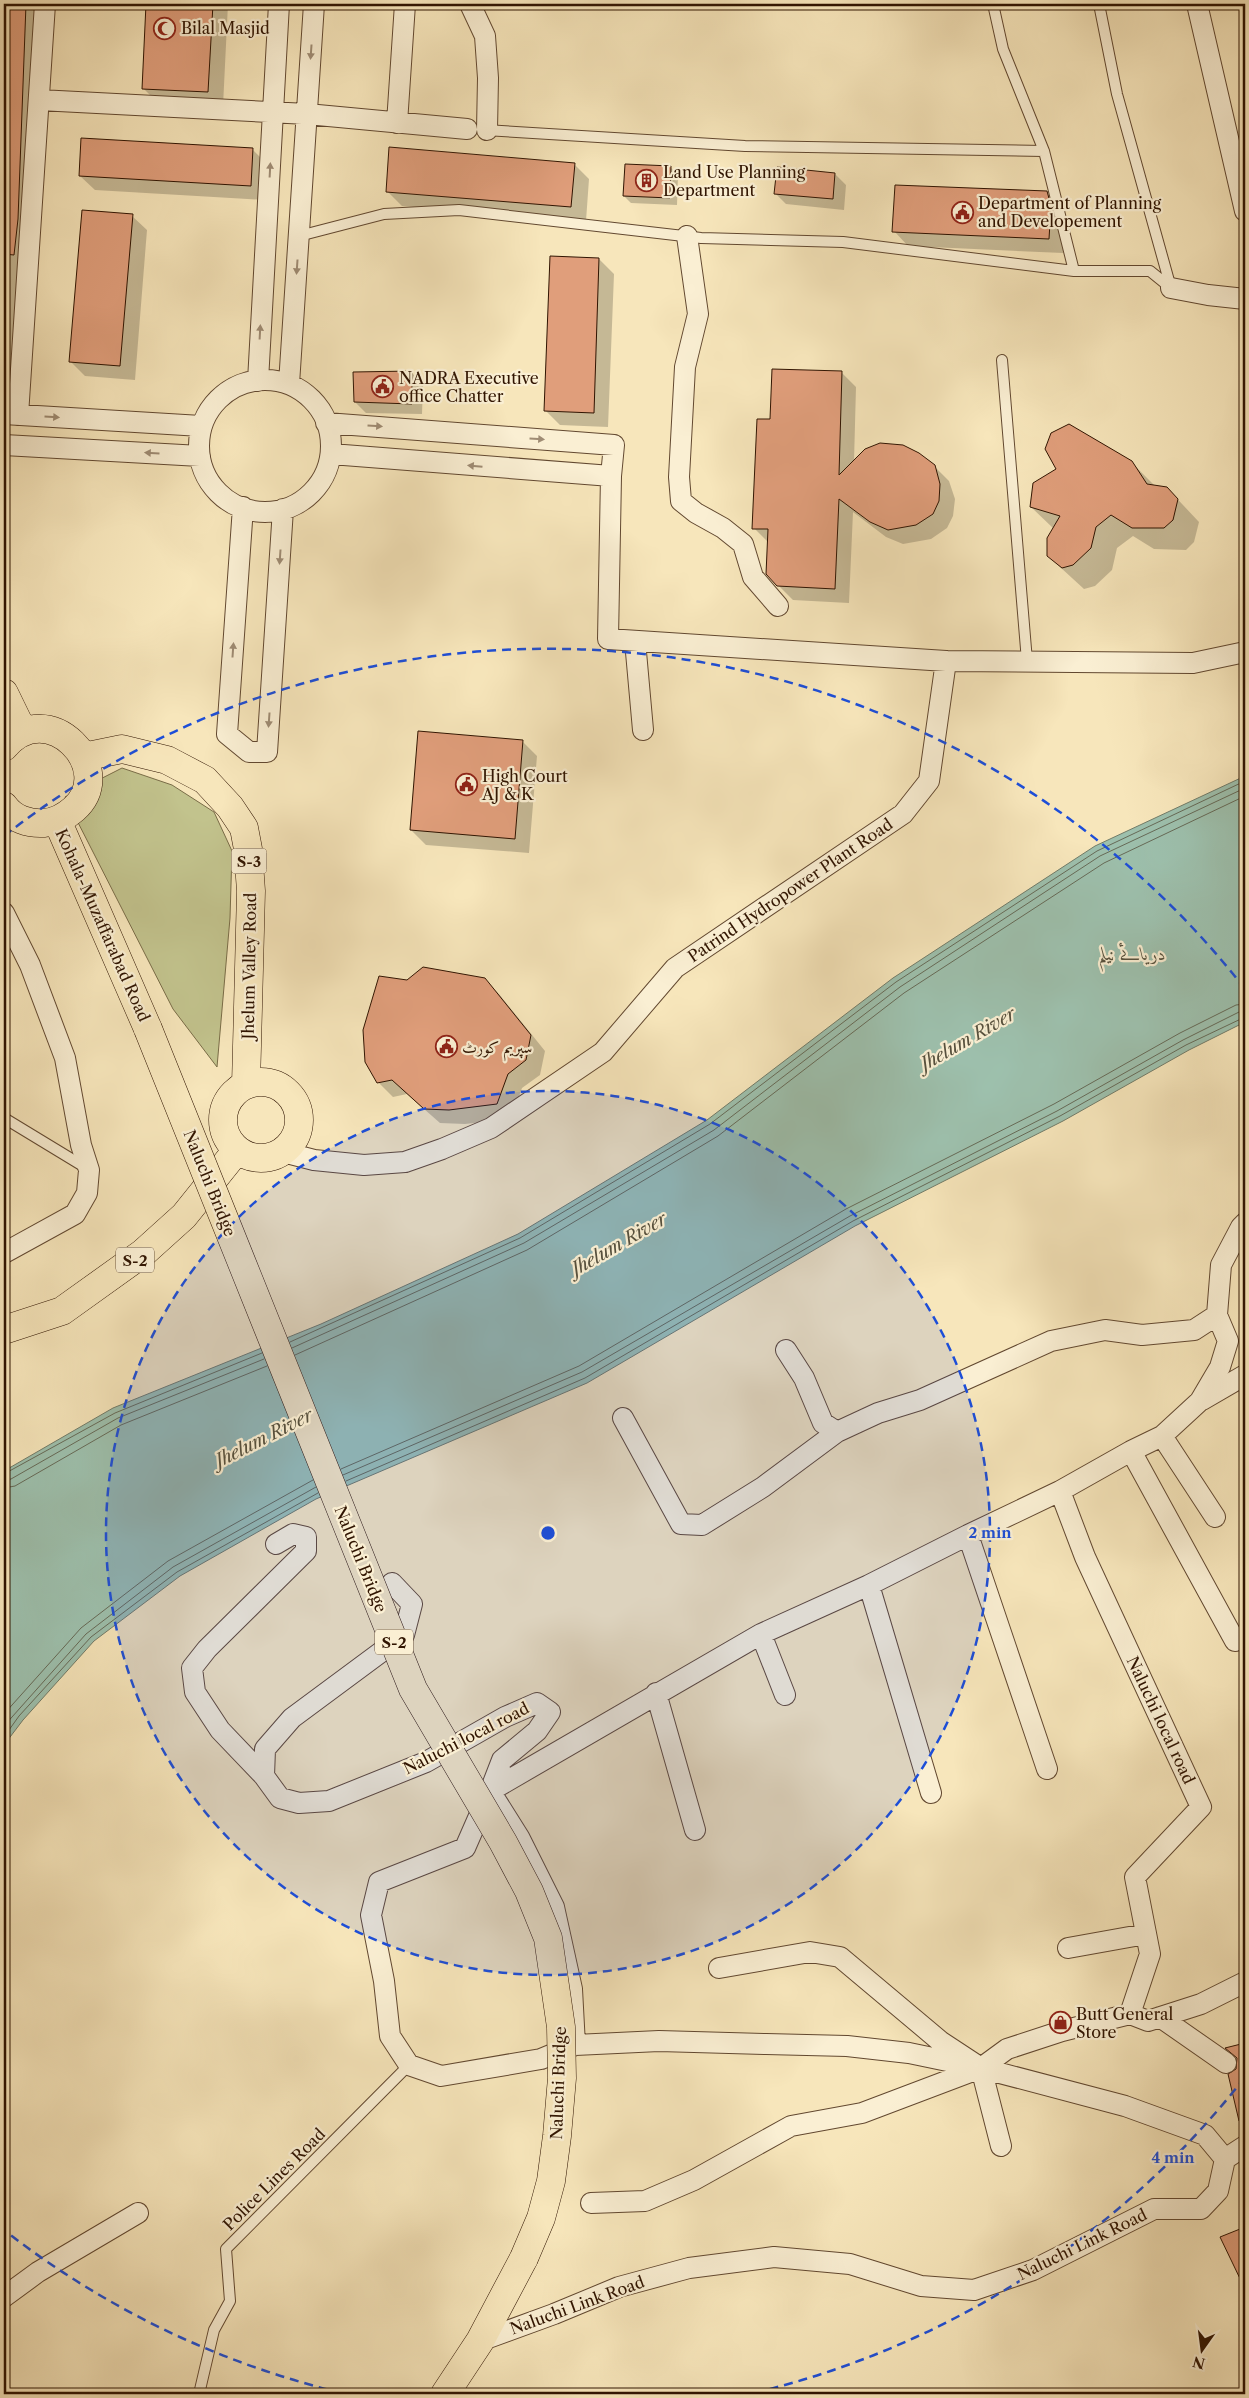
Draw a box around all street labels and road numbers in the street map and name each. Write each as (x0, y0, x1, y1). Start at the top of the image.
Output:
street label: Patrind Hydropower Plant Road (684, 814, 896, 966)
street label: Kohala-Muzaffarabad Road (51, 825, 155, 1025)
road number: S-3 (232, 848, 266, 874)
street label: Jhelum Valley Road (238, 892, 260, 1043)
street label: Naluchi Bridge (180, 1127, 240, 1239)
road number: S-2 (116, 1248, 154, 1272)
street label: Naluchi Bridge (331, 1503, 391, 1615)
road number: S-2 (375, 1630, 413, 1654)
street label: Naluchi local road (1123, 1653, 1199, 1787)
street label: Naluchi local road (400, 1698, 532, 1778)
street label: Naluchi Bridge (546, 2026, 570, 2140)
street label: Police Lines Road (219, 2124, 329, 2234)
street label: Naluchi Link Road (1014, 2204, 1150, 2284)
street label: Naluchi Link Road (507, 2271, 647, 2339)

